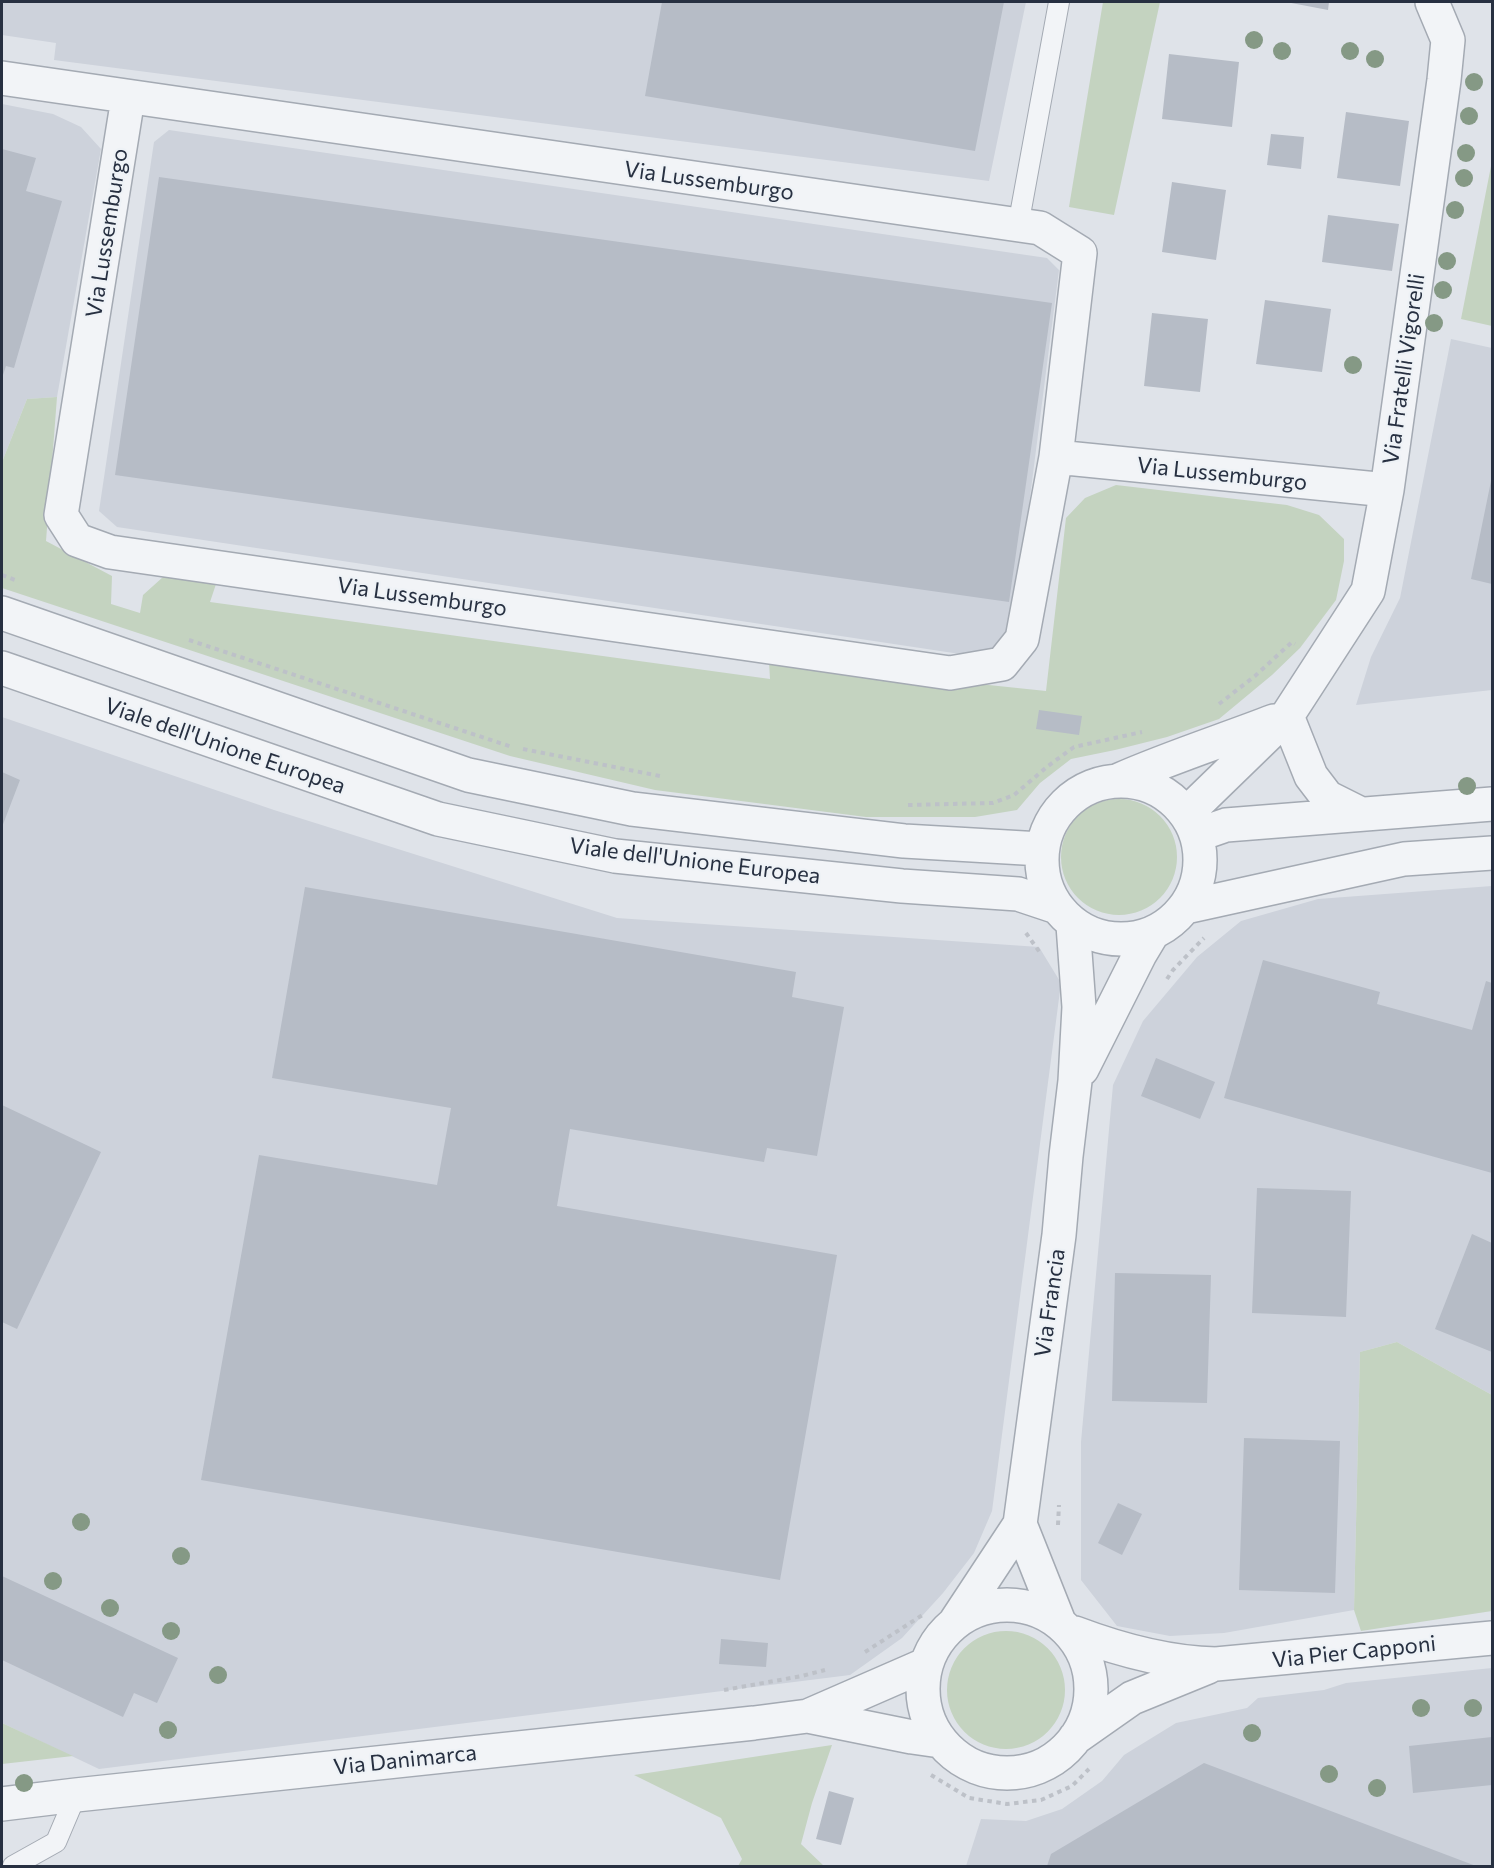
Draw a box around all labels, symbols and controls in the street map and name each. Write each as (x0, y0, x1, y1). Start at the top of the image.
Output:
street label: Via Lussemburgo (81, 146, 133, 320)
street label: Via Lussemburgo (622, 156, 796, 206)
street label: Via Fratelli Vigorelli (1378, 272, 1430, 466)
street label: Via Lussemburgo (1136, 452, 1308, 496)
street label: Via Lussemburgo (335, 572, 509, 622)
street label: Viale dell'Unione Europea (101, 692, 349, 800)
street label: Viale dell'Unione Europea (568, 833, 822, 889)
street label: Via Francia (1029, 1247, 1071, 1359)
street label: Via Pier Capponi (1271, 1630, 1437, 1674)
street label: Via Danimarca (332, 1739, 478, 1781)

